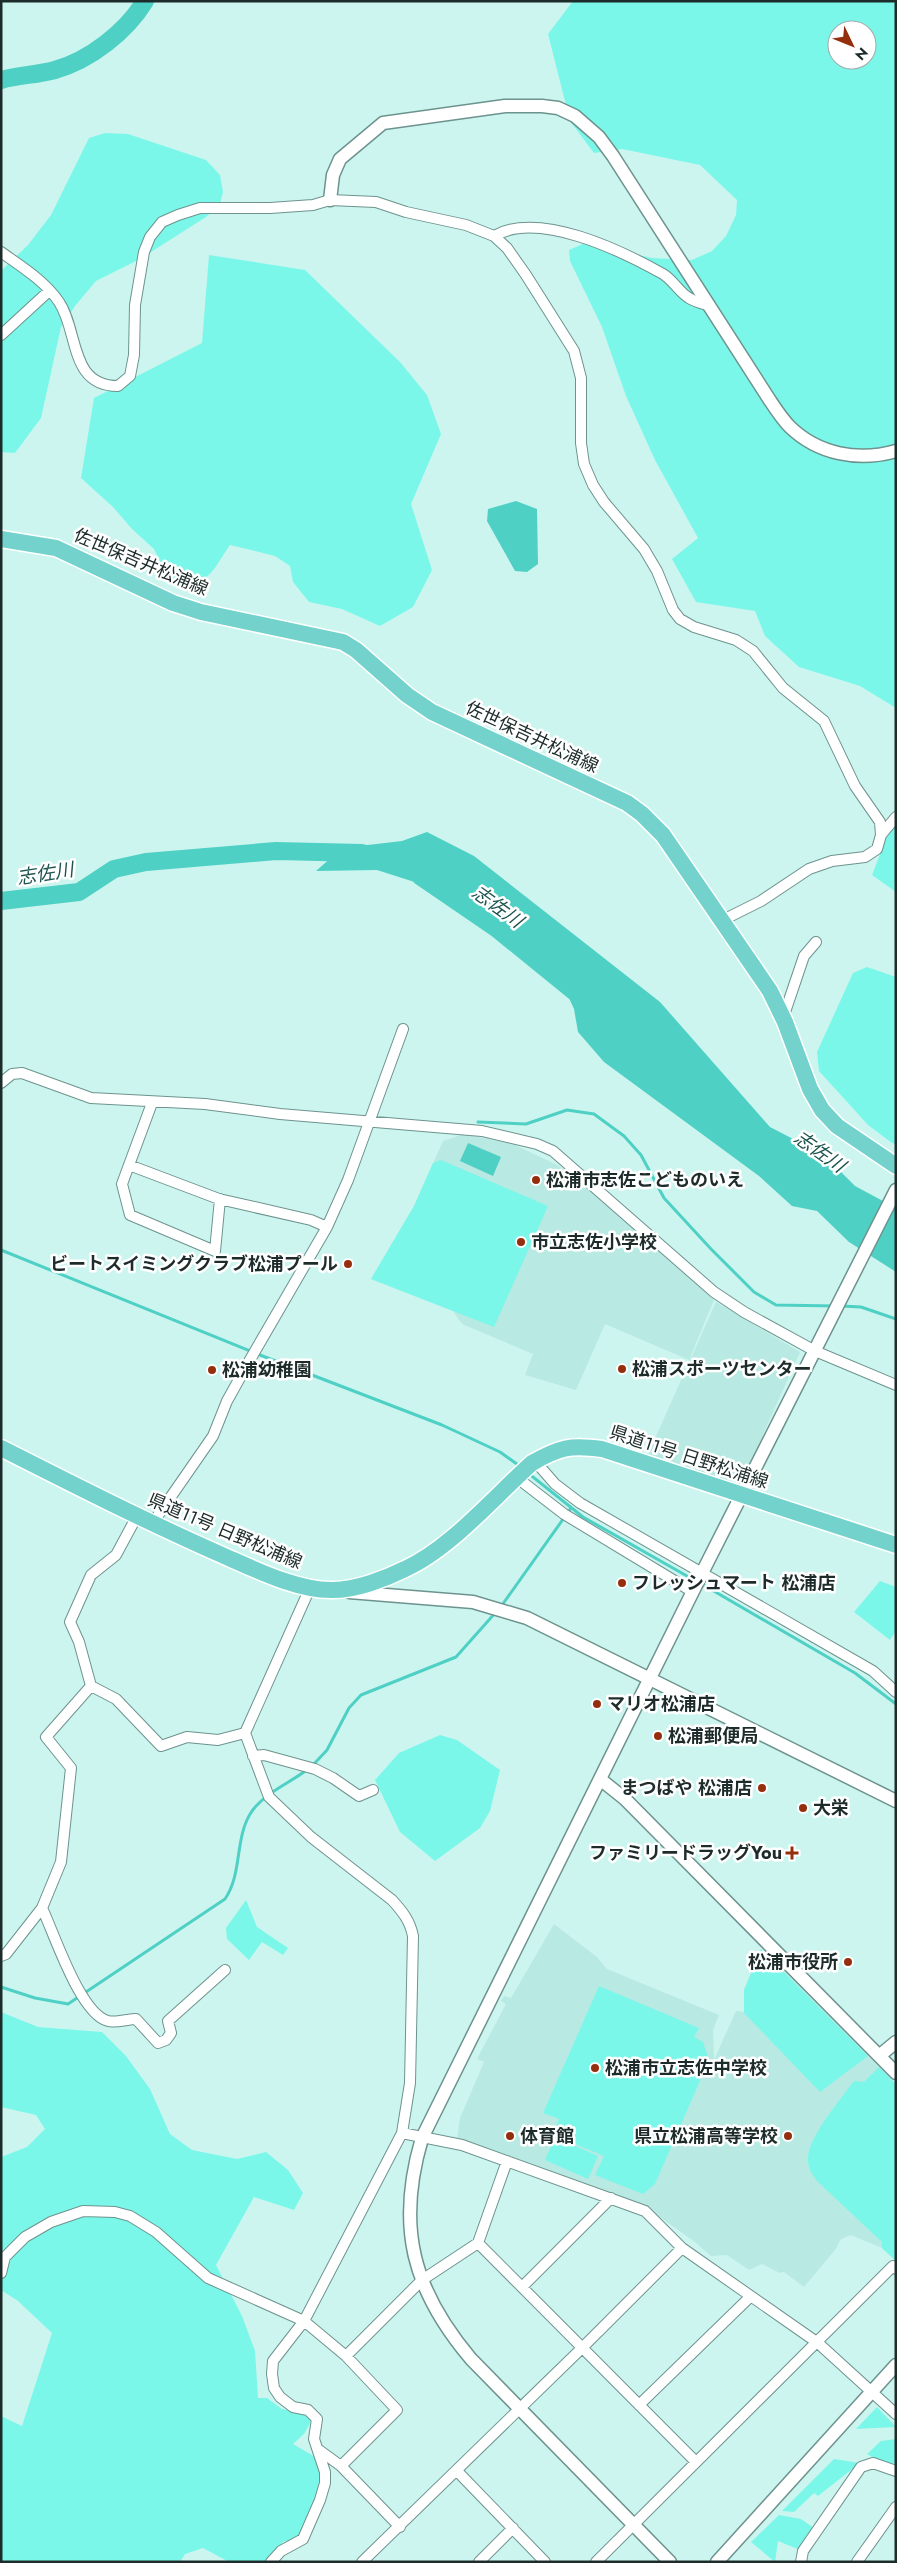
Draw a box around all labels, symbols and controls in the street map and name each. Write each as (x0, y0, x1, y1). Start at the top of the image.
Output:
north arrow (827, 20, 877, 70)
text: N (850, 43, 873, 65)
street label: 佐世保吉井松浦線 (70, 522, 212, 602)
street label: 佐世保吉井松浦線 (461, 695, 603, 779)
water label: 志佐川 (15, 855, 77, 891)
water label: 志佐川 (467, 879, 530, 935)
water label: 志佐川 (789, 1124, 852, 1180)
place label: 松浦市志佐こどものいえ (546, 1167, 744, 1193)
marker: 松浦市志佐こどものいえ (530, 1174, 542, 1186)
place label: 市立志佐小学校 (531, 1229, 657, 1255)
marker: 市立志佐小学校 (515, 1236, 527, 1248)
place label: ビートスイミングクラブ松浦プール (50, 1251, 338, 1277)
marker: ビートスイミングクラブ松浦プール (342, 1258, 354, 1270)
place label: 松浦スポーツセンター (632, 1356, 812, 1382)
place label: 松浦幼稚園 (222, 1357, 312, 1383)
marker: 松浦スポーツセンター (616, 1363, 628, 1375)
marker: 松浦幼稚園 (206, 1364, 218, 1376)
street label: 県道11号 日野松浦線 (606, 1419, 772, 1495)
street label: 県道11号 日野松浦線 (144, 1487, 306, 1575)
place label: フレッシュマート 松浦店 (632, 1570, 835, 1596)
marker: フレッシュマート 松浦店 (616, 1577, 628, 1589)
place label: マリオ松浦店 (607, 1691, 715, 1717)
marker: マリオ松浦店 (591, 1698, 603, 1710)
place label: 松浦郵便局 (668, 1723, 758, 1749)
marker: 松浦郵便局 (652, 1730, 664, 1742)
place label: まつばや 松浦店 (621, 1775, 752, 1801)
marker: まつばや 松浦店 (756, 1782, 768, 1794)
place label: 大栄 (813, 1795, 849, 1821)
marker: 大栄 (797, 1802, 809, 1814)
place label: ファミリードラッグYou (589, 1840, 782, 1866)
marker: ファミリードラッグYou (786, 1847, 798, 1859)
place label: 松浦市役所 (748, 1949, 838, 1975)
marker: 松浦市役所 (842, 1956, 854, 1968)
place label: 松浦市立志佐中学校 (605, 2055, 767, 2081)
marker: 松浦市立志佐中学校 (589, 2062, 601, 2074)
place label: 体育館 (520, 2123, 574, 2149)
place label: 県立松浦高等学校 (634, 2123, 778, 2149)
marker: 体育館 (504, 2130, 516, 2142)
marker: 県立松浦高等学校 (782, 2130, 794, 2142)

